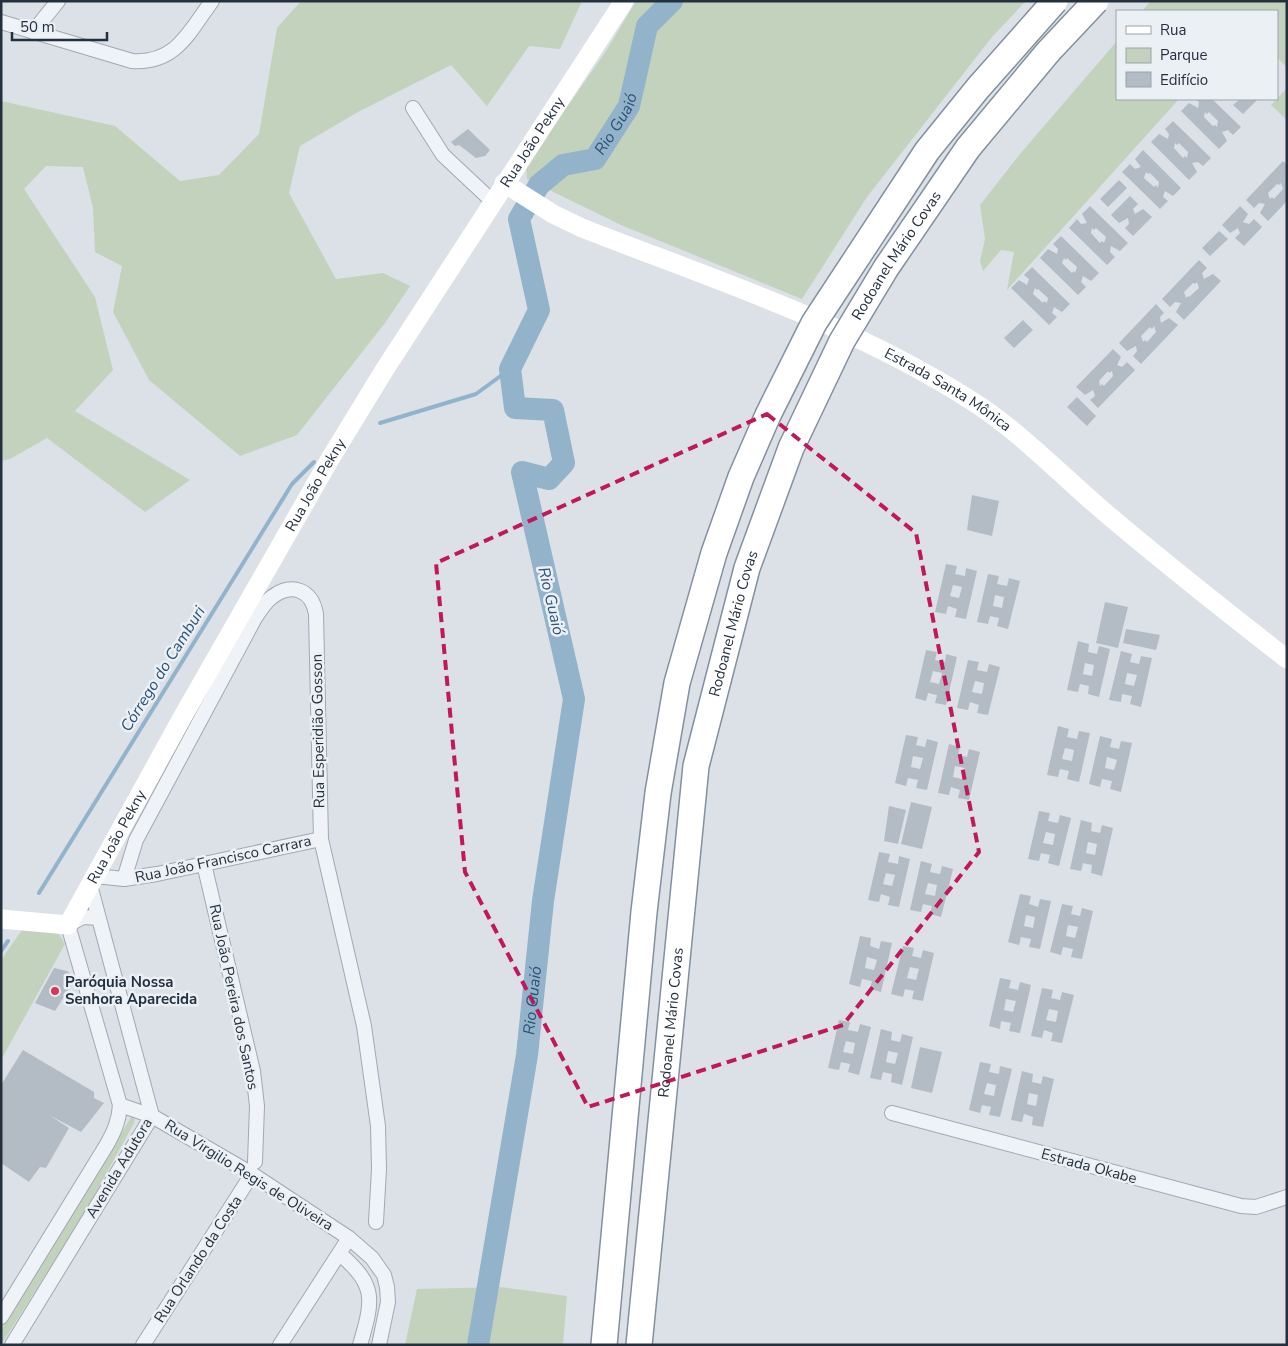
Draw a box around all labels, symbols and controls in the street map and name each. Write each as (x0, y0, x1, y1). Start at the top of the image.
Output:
scale bar (12, 10, 108, 42)
legend (1116, 10, 1278, 100)
text: 50 m (20, 17, 55, 37)
text: Rua (1160, 20, 1186, 40)
text: Parque (1160, 45, 1208, 65)
text: Edifício (1160, 70, 1208, 90)
water label: Rio Guaió (589, 91, 643, 159)
street label: Rua João Pekny (496, 93, 569, 191)
street label: Rodoanel Mário Covas (847, 187, 946, 324)
street label: Estrada Santa Mônica (881, 343, 1016, 436)
street label: Rua João Pekny (281, 434, 350, 535)
street label: Rodoanel Mário Covas (704, 548, 763, 699)
water label: Rio Guaió (533, 565, 570, 637)
water label: Córrego do Camburi (115, 602, 211, 736)
street label: Rua Esperidião Gosson (307, 654, 329, 808)
street label: Rua João Pekny (83, 786, 151, 887)
street label: Rua João Francisco Carrara (133, 831, 313, 887)
street label: Rua João Pereira dos Santos (205, 902, 263, 1092)
street label: Rodoanel Mário Covas (653, 947, 688, 1098)
water label: Rio Guaió (518, 965, 547, 1036)
place label: Paróquia Nossa Senhora Aparecida (65, 972, 197, 1009)
marker: Paróquia Nossa Senhora Aparecida (49, 985, 61, 997)
street label: Avenida Adutora (81, 1114, 157, 1222)
street label: Rua Virgilio Regis de Oliveira (161, 1115, 337, 1235)
street label: Estrada Okabe (1039, 1144, 1139, 1188)
street label: Rua Orlando da Costa (149, 1192, 247, 1326)

